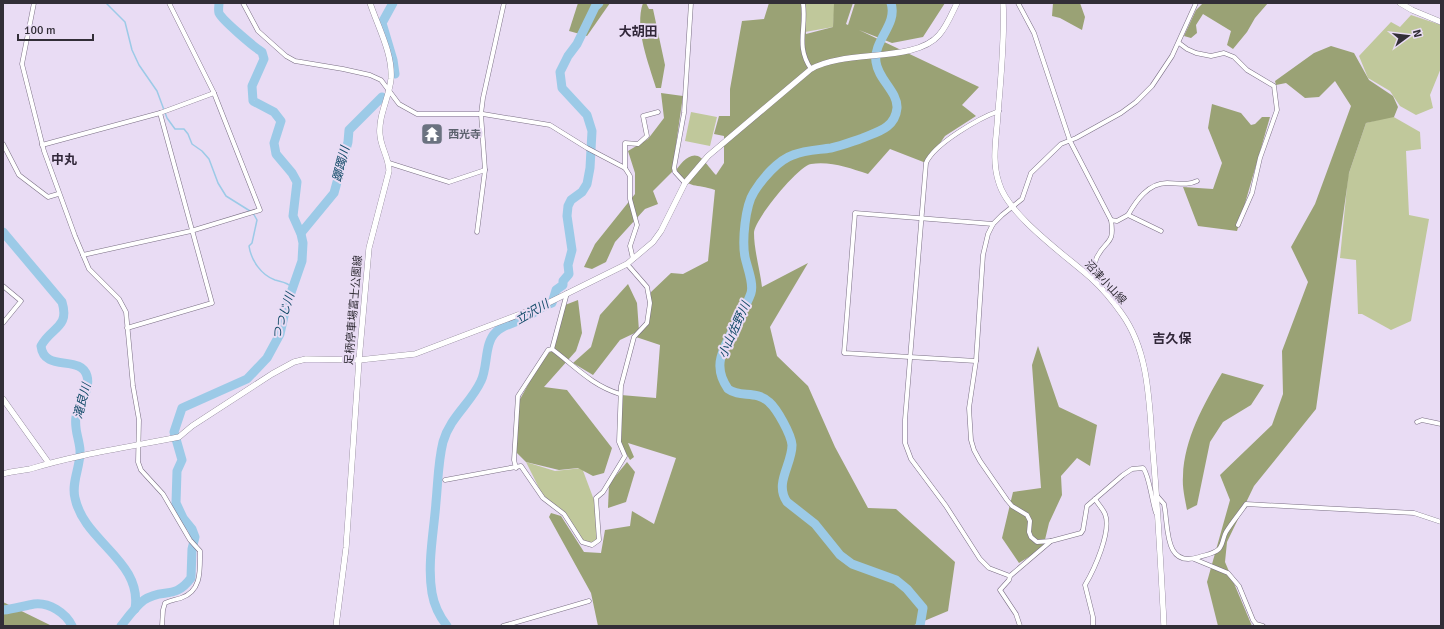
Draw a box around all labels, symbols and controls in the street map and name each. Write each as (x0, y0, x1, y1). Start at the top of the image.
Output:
scale bar (18, 16, 93, 42)
north arrow (1388, 16, 1428, 56)
text: 100 m (24, 23, 56, 38)
district label: 大胡田 (618, 24, 658, 40)
text: N (1410, 28, 1424, 39)
temple icon: 西光寺 (419, 121, 445, 147)
place label: 西光寺 (448, 128, 481, 141)
water label: 躑躅川 (330, 143, 354, 183)
district label: 中丸 (51, 152, 77, 168)
street label: 足柄停車場富士公園線 (342, 255, 365, 365)
street label: 沼津小山線 (1082, 258, 1129, 307)
water label: つつじ川 (269, 289, 299, 341)
water label: 立沢川 (513, 296, 553, 328)
water label: 小山佐野川 (715, 298, 754, 361)
district label: 吉久保 (1152, 331, 1192, 347)
water label: 滝良川 (71, 380, 95, 420)

